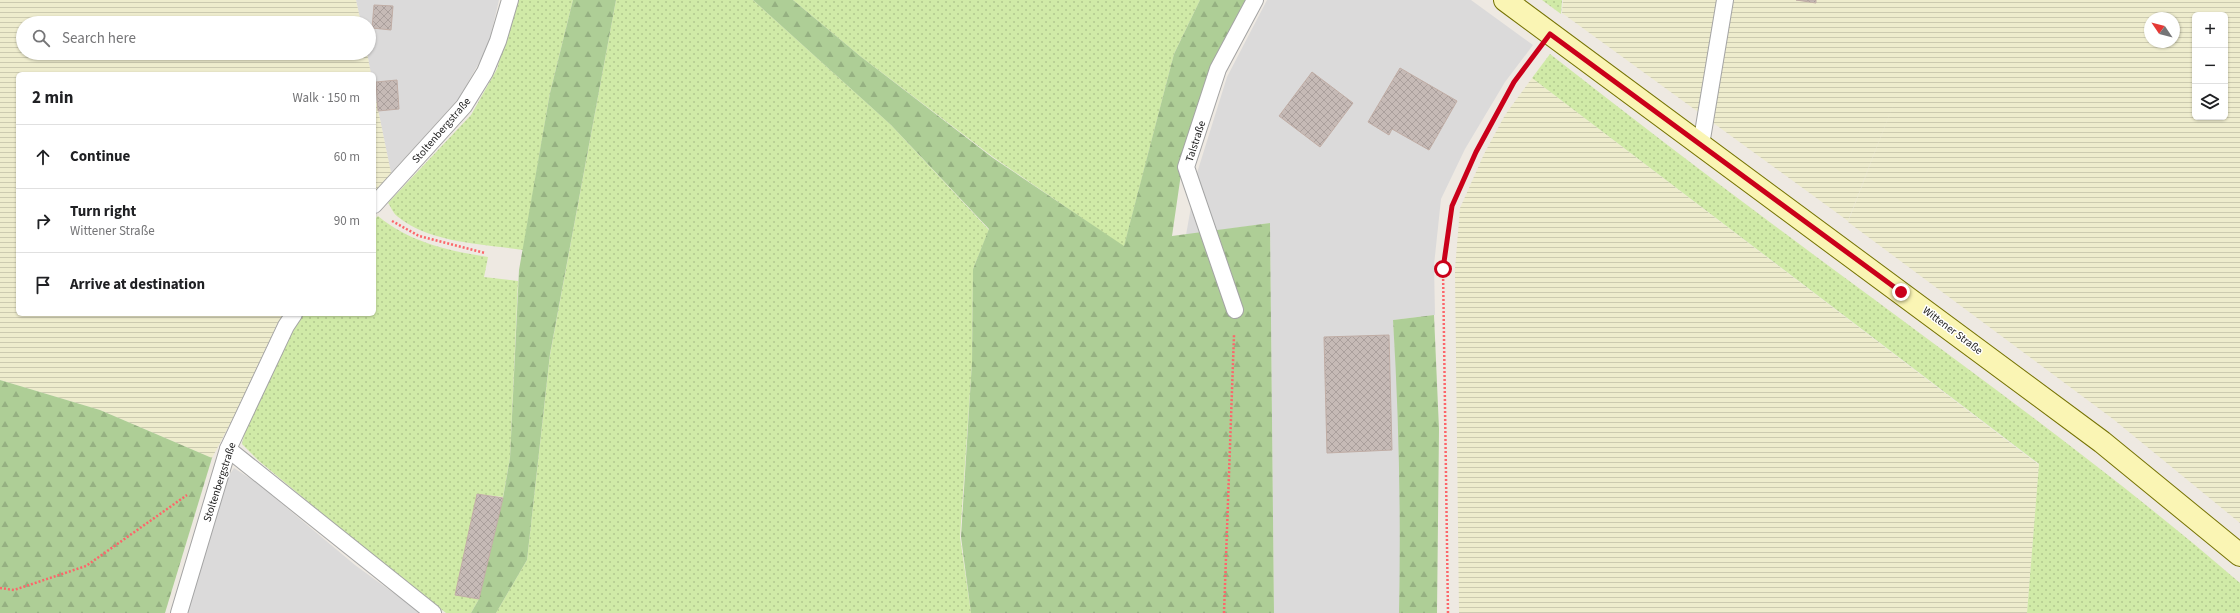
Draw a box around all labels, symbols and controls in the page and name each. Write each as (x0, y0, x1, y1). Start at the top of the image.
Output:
north arrow (2144, 12, 2180, 48)
map controls (2192, 12, 2228, 120)
button: + (2192, 12, 2228, 48)
search box (16, 16, 376, 60)
icon: search (30, 27, 52, 49)
text: Search here (62, 28, 136, 49)
button: − (2192, 48, 2228, 84)
button: layers (2192, 84, 2228, 120)
text: 2 min (32, 86, 73, 110)
text: Walk · 150 m (292, 89, 360, 107)
street label: Stoltenbergstraße (409, 94, 475, 166)
street label: Talstraße (1182, 118, 1209, 164)
icon: ahead (32, 146, 54, 168)
text: Continue (70, 146, 130, 167)
text: 60 m (334, 148, 360, 166)
text: Turn right (70, 201, 136, 222)
icon: right (32, 210, 54, 232)
text: 90 m (334, 212, 360, 230)
text: Wittener Straße (70, 222, 155, 240)
route start (1434, 260, 1452, 278)
icon: arrive (32, 274, 54, 296)
text: Arrive at destination (70, 274, 205, 295)
route end (1892, 283, 1910, 301)
street label: Wittener Straße (1920, 303, 1986, 358)
street label: Stoltenbergstraße (200, 440, 240, 524)

